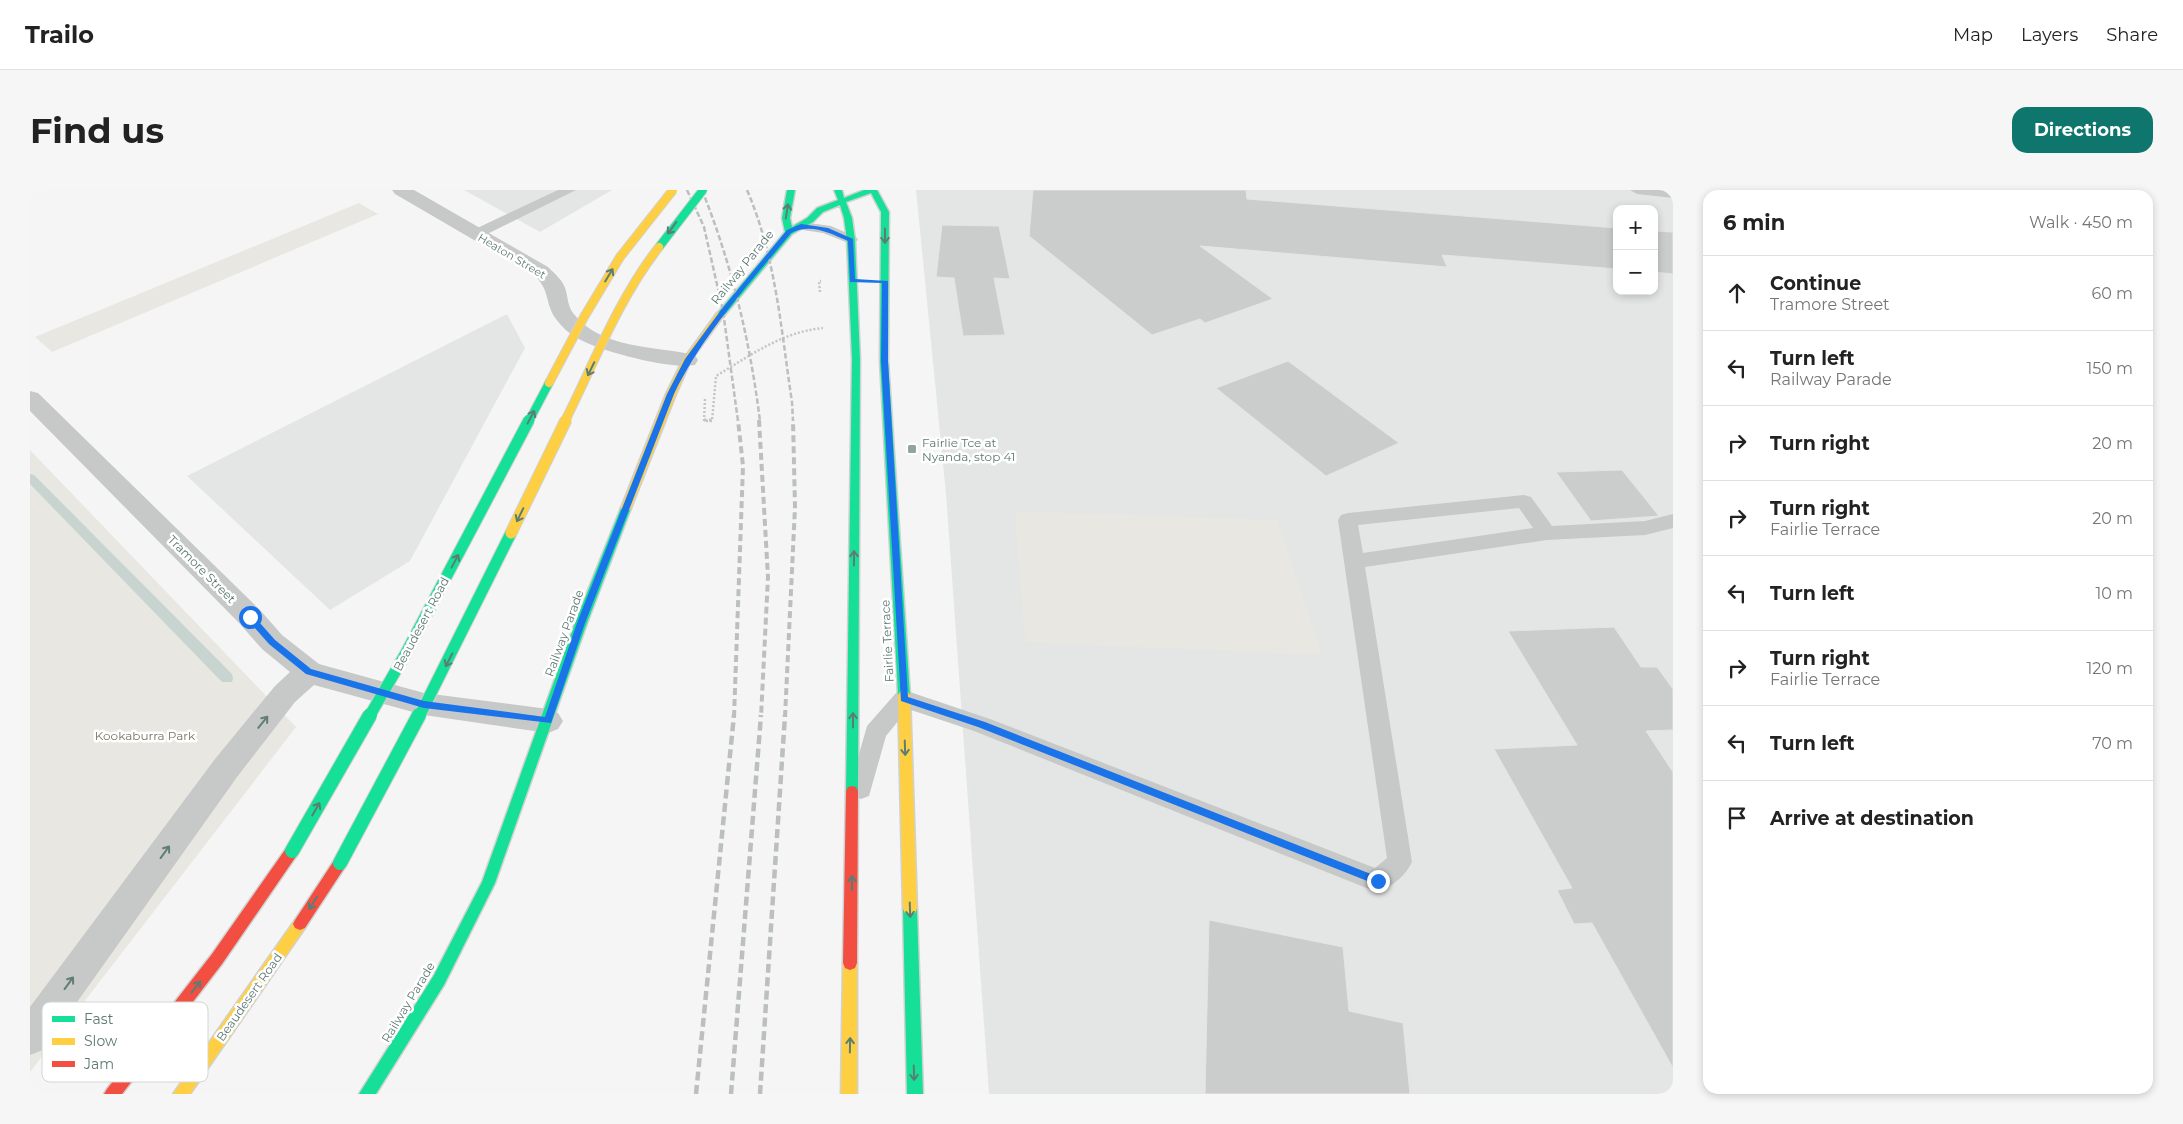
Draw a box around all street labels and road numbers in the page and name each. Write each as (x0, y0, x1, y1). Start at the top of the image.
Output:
street label: Railway Parade (707, 227, 777, 307)
street label: Heaton Street (476, 230, 549, 282)
street label: Tramore Street (165, 532, 239, 606)
street label: Beaudesert Road (390, 575, 452, 673)
street label: Railway Parade (541, 588, 587, 678)
street label: Fairlie Terrace (877, 599, 897, 683)
street label: Beaudesert Road (213, 950, 285, 1044)
street label: Railway Parade (378, 959, 438, 1045)

